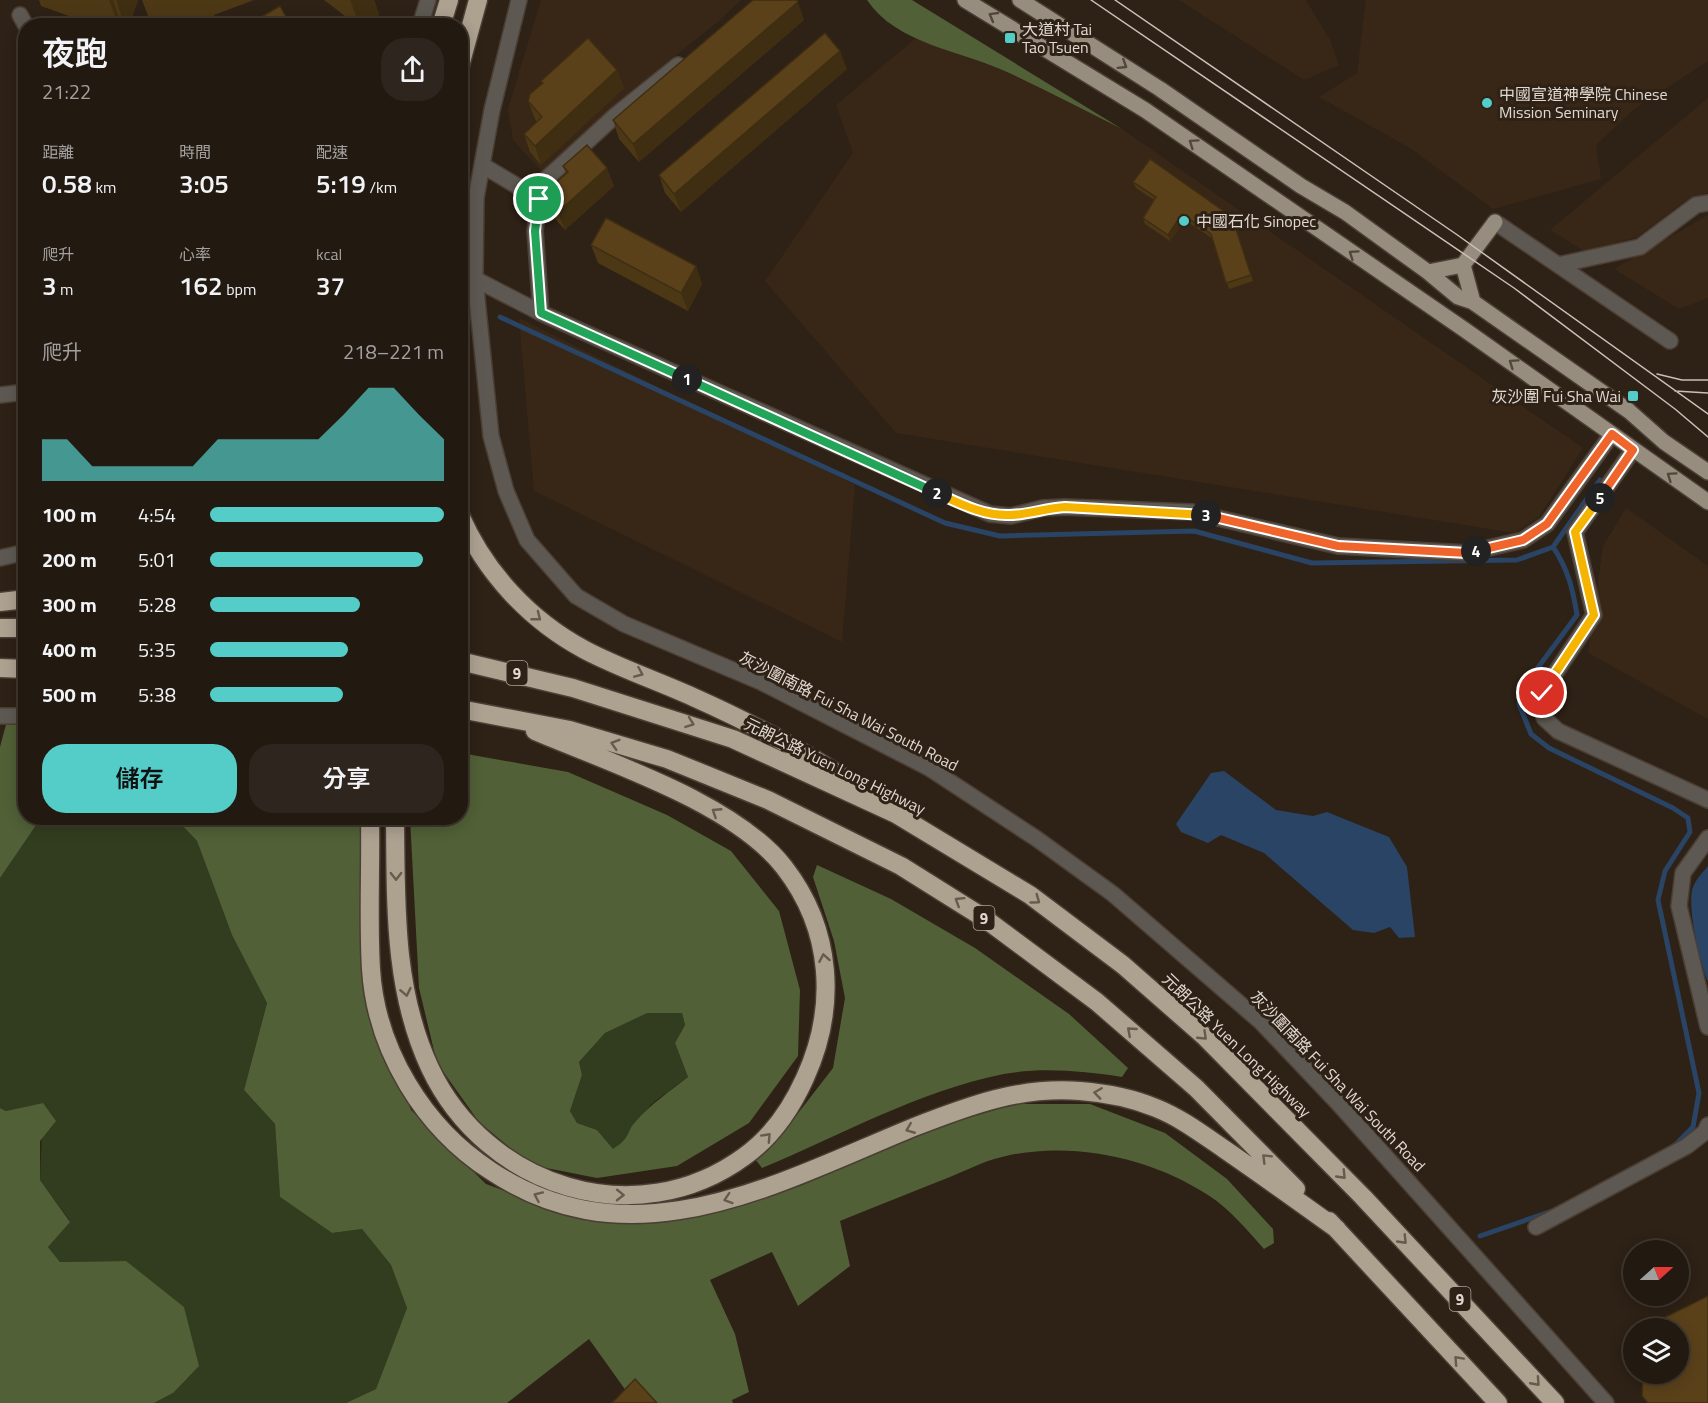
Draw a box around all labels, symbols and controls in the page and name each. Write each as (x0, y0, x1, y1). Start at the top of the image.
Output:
one-way arrow (989, 12, 999, 24)
place label: 大道村 Tai Tao Tsuen (1022, 17, 1092, 59)
text: 夜跑 (42, 28, 108, 78)
marker: 大道村 Tai Tao Tsuen (1003, 31, 1017, 45)
button: share (381, 38, 444, 101)
one-way arrow (1117, 58, 1127, 70)
text: 21:22 (42, 76, 91, 107)
place label: 中國宣道神學院 Chinese Mission Seminary (1499, 82, 1668, 124)
marker: 中國宣道神學院 Chinese Mission Seminary (1480, 96, 1494, 110)
one-way arrow (1189, 139, 1200, 150)
text: 距離 (42, 140, 74, 164)
text: 時間 (179, 140, 211, 164)
text: 配速 (316, 140, 348, 164)
text: 0.58 (42, 164, 92, 203)
text: 3:05 (179, 164, 229, 203)
text: 5:19 (316, 164, 366, 203)
pin (513, 173, 564, 224)
text: km (92, 175, 116, 199)
text: /km (366, 175, 397, 199)
icon: arrive (522, 182, 555, 215)
place label: 中國石化 Sinopec (1196, 209, 1316, 233)
marker: 中國石化 Sinopec (1177, 214, 1191, 228)
text: 爬升 (42, 242, 74, 266)
text: 心率 (179, 242, 211, 266)
text: kcal (316, 242, 342, 266)
one-way arrow (1349, 250, 1360, 261)
text: 3 (42, 266, 57, 305)
text: 162 (179, 266, 223, 305)
text: 37 (316, 266, 345, 305)
text: m (57, 277, 73, 301)
text: bpm (223, 277, 256, 301)
text: 爬升 (42, 336, 82, 367)
text: 218–221 m (343, 336, 444, 367)
one-way arrow (1508, 359, 1519, 370)
pin: 1 (672, 364, 702, 394)
text: 1 (683, 367, 691, 391)
place label: 灰沙圍 Fui Sha Wai (1492, 384, 1621, 408)
marker: 灰沙圍 Fui Sha Wai (1626, 389, 1640, 403)
one-way arrow (1666, 472, 1677, 483)
pin: 2 (922, 478, 952, 508)
text: 2 (933, 481, 941, 505)
pin: 5 (1585, 483, 1615, 513)
text: 5 (1596, 486, 1604, 510)
text: 100 m (42, 499, 97, 530)
text: 4:54 (138, 499, 176, 530)
pin: 3 (1191, 500, 1221, 530)
text: 3 (1202, 503, 1210, 527)
pin: 4 (1461, 536, 1491, 566)
text: 4 (1472, 539, 1480, 563)
text: 200 m (42, 544, 97, 575)
text: 5:01 (138, 544, 176, 575)
text: 300 m (42, 589, 97, 620)
text: 5:28 (138, 589, 176, 620)
one-way arrow (531, 609, 542, 620)
text: 400 m (42, 634, 97, 665)
text: 5:35 (138, 634, 176, 665)
street label: 灰沙圍南路 Fui Sha Wai South Road (735, 645, 963, 777)
road number: 9 (506, 661, 528, 685)
one-way arrow (632, 666, 643, 678)
pin (1516, 667, 1567, 718)
icon: check (1525, 676, 1558, 709)
text: 500 m (42, 679, 97, 710)
text: 5:38 (138, 679, 176, 710)
street label: 元朗公路 Yuen Long Highway (740, 712, 930, 821)
one-way arrow (684, 716, 695, 729)
one-way arrow (610, 739, 621, 751)
button: 儲存 (42, 744, 237, 813)
button: 分享 (249, 744, 444, 813)
one-way arrow (712, 808, 722, 820)
one-way arrow (390, 871, 402, 880)
one-way arrow (1029, 893, 1040, 904)
one-way arrow (955, 897, 965, 909)
road number: 9 (974, 906, 994, 930)
one-way arrow (818, 953, 831, 963)
street label: 元朗公路 Yuen Long Highway (1157, 967, 1317, 1123)
street label: 灰沙圍南路 Fui Sha Wai South Road (1245, 985, 1431, 1177)
one-way arrow (398, 987, 411, 997)
one-way arrow (1127, 1028, 1138, 1039)
one-way arrow (1196, 1028, 1207, 1039)
one-way arrow (1094, 1088, 1103, 1100)
one-way arrow (905, 1122, 916, 1134)
one-way arrow (759, 1133, 770, 1144)
one-way arrow (1262, 1154, 1273, 1165)
one-way arrow (1335, 1169, 1346, 1179)
one-way arrow (615, 1189, 624, 1202)
one-way arrow (533, 1191, 544, 1203)
one-way arrow (723, 1192, 734, 1204)
one-way arrow (1396, 1233, 1407, 1243)
north arrow (1623, 1240, 1689, 1306)
map controls (1623, 1240, 1689, 1384)
road number: 9 (1450, 1287, 1470, 1311)
button: layers (1623, 1318, 1689, 1384)
one-way arrow (1455, 1356, 1466, 1367)
one-way arrow (1529, 1375, 1540, 1386)

